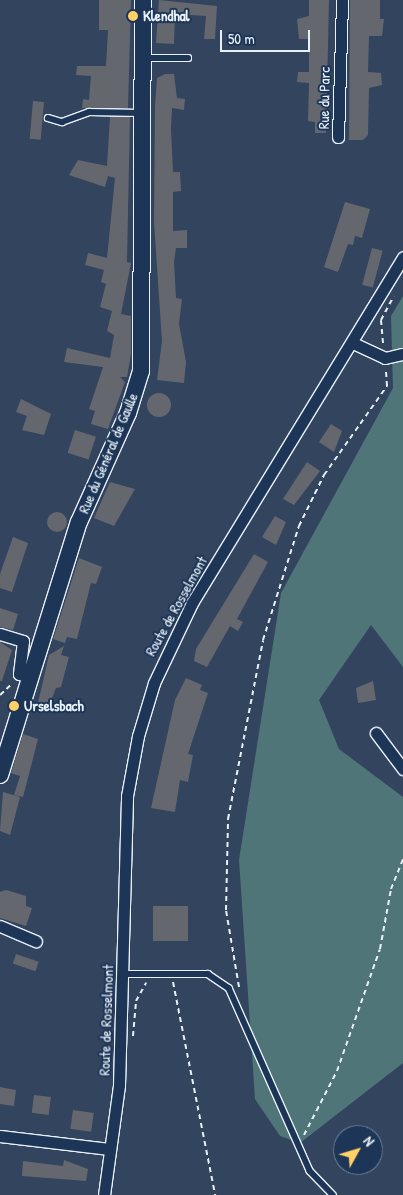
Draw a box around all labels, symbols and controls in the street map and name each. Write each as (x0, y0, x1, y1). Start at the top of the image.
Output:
place label: Klendhal (143, 7, 190, 25)
marker: Klendhal (127, 10, 139, 22)
scale bar (223, 20, 313, 52)
text: 50 m (228, 28, 255, 49)
street label: Rue du Parc (314, 67, 334, 129)
street label: Rue du Général de Gaulle (74, 390, 142, 516)
street label: Route de Rosselmont (141, 553, 211, 659)
place label: Urselsbach (24, 697, 84, 715)
marker: Urselsbach (8, 700, 20, 712)
street label: Route de Rosselmont (95, 964, 117, 1076)
north arrow (333, 1125, 383, 1175)
text: N (360, 1132, 379, 1150)

